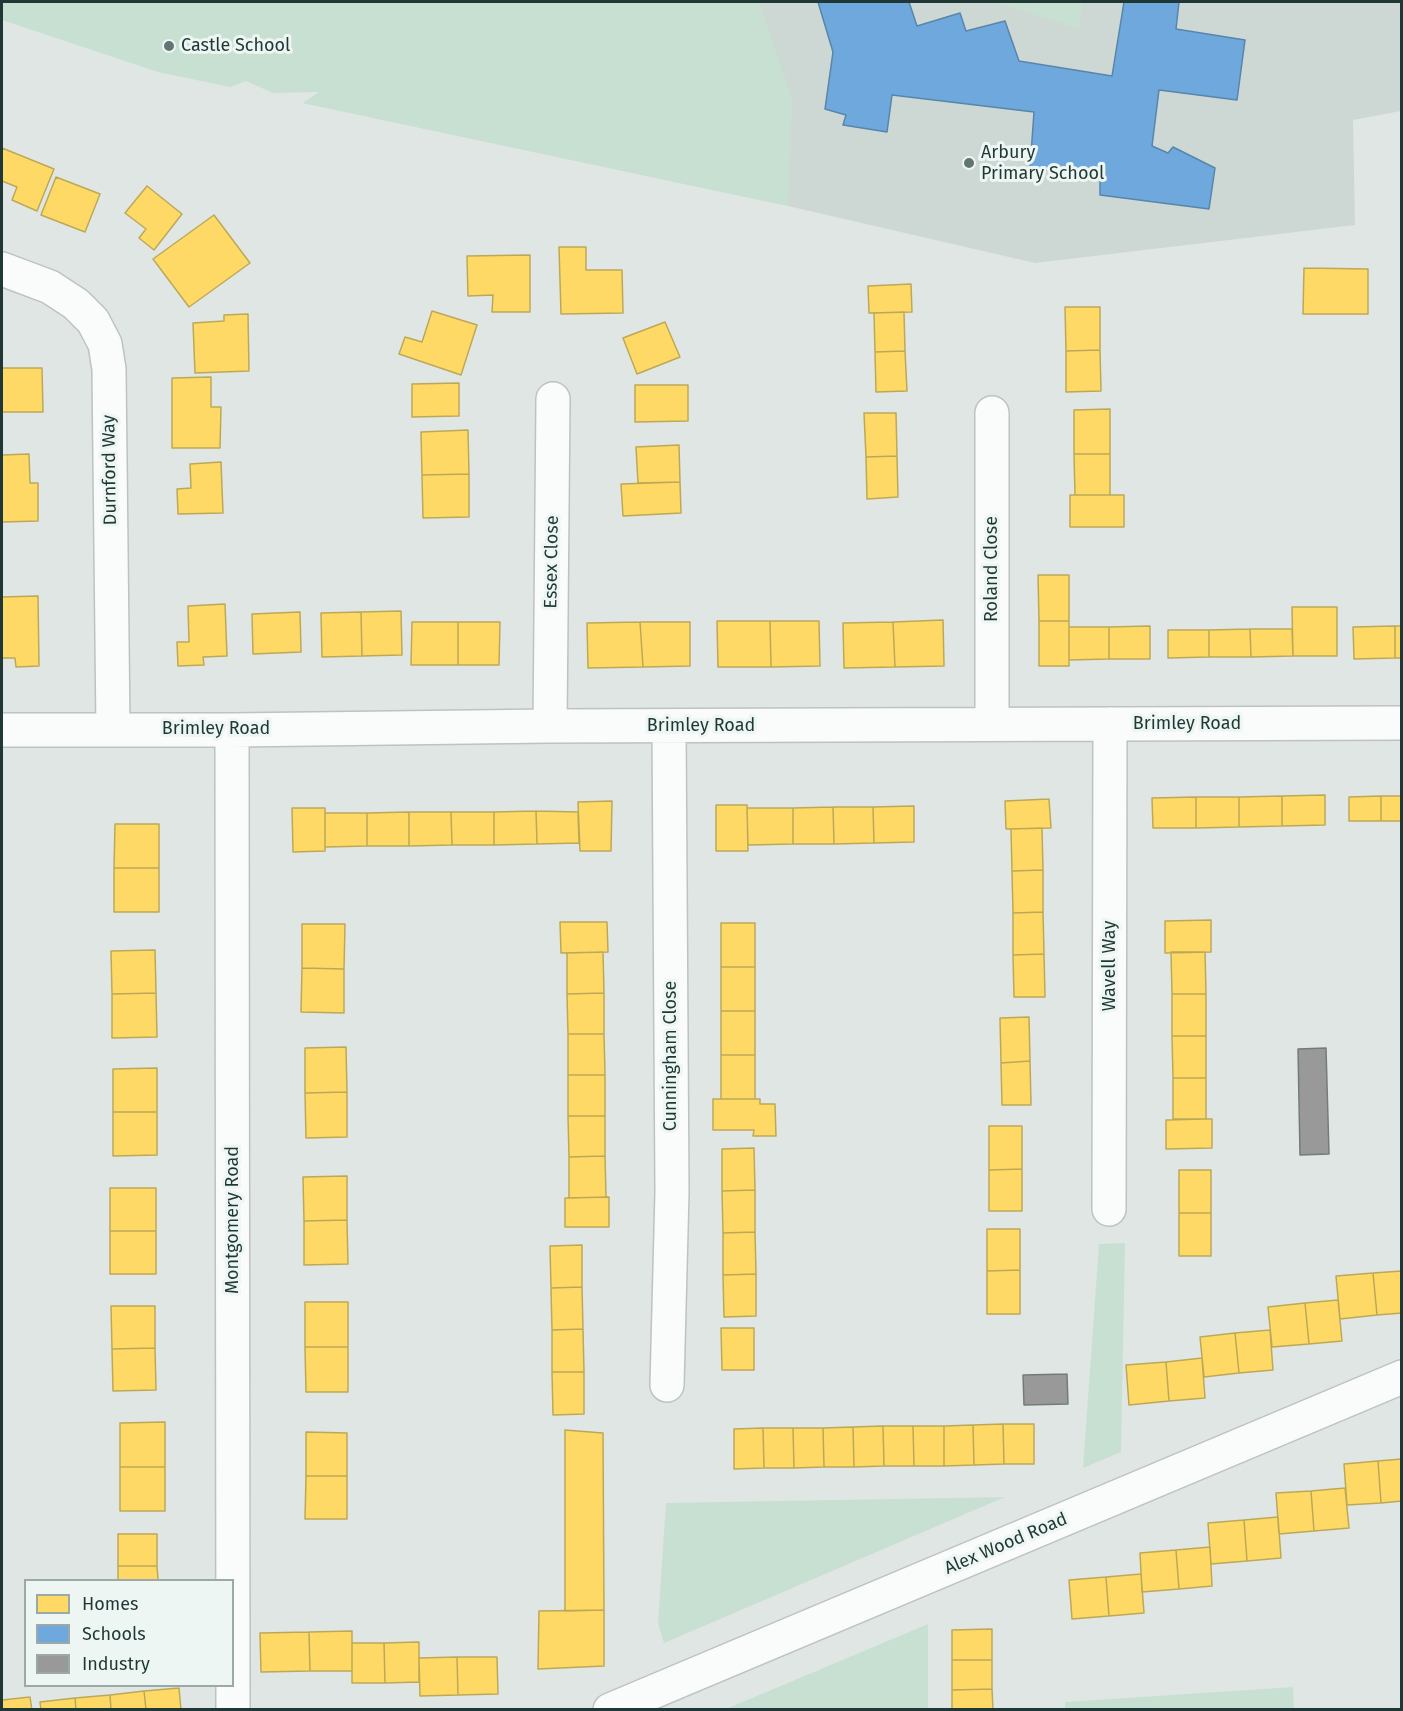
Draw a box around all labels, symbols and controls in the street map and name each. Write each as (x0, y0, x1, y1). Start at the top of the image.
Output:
place label: Castle School (181, 35, 290, 57)
marker: Castle School (162, 39, 176, 53)
place label: Arbury Primary School (981, 142, 1104, 184)
marker: Arbury Primary School (962, 156, 976, 170)
street label: Durnford Way (98, 415, 122, 525)
street label: Essex Close (540, 515, 564, 609)
street label: Roland Close (981, 516, 1003, 622)
street label: Brimley Road (1133, 713, 1241, 735)
street label: Brimley Road (647, 715, 755, 737)
street label: Brimley Road (162, 718, 270, 740)
street label: Wavell Way (1099, 921, 1121, 1011)
street label: Cunningham Close (660, 981, 682, 1131)
street label: Montgomery Road (222, 1146, 244, 1294)
street label: Alex Wood Road (941, 1508, 1071, 1580)
legend (24, 1579, 234, 1687)
text: Homes (82, 1593, 138, 1615)
text: Schools (82, 1623, 146, 1645)
text: Industry (82, 1653, 150, 1675)

